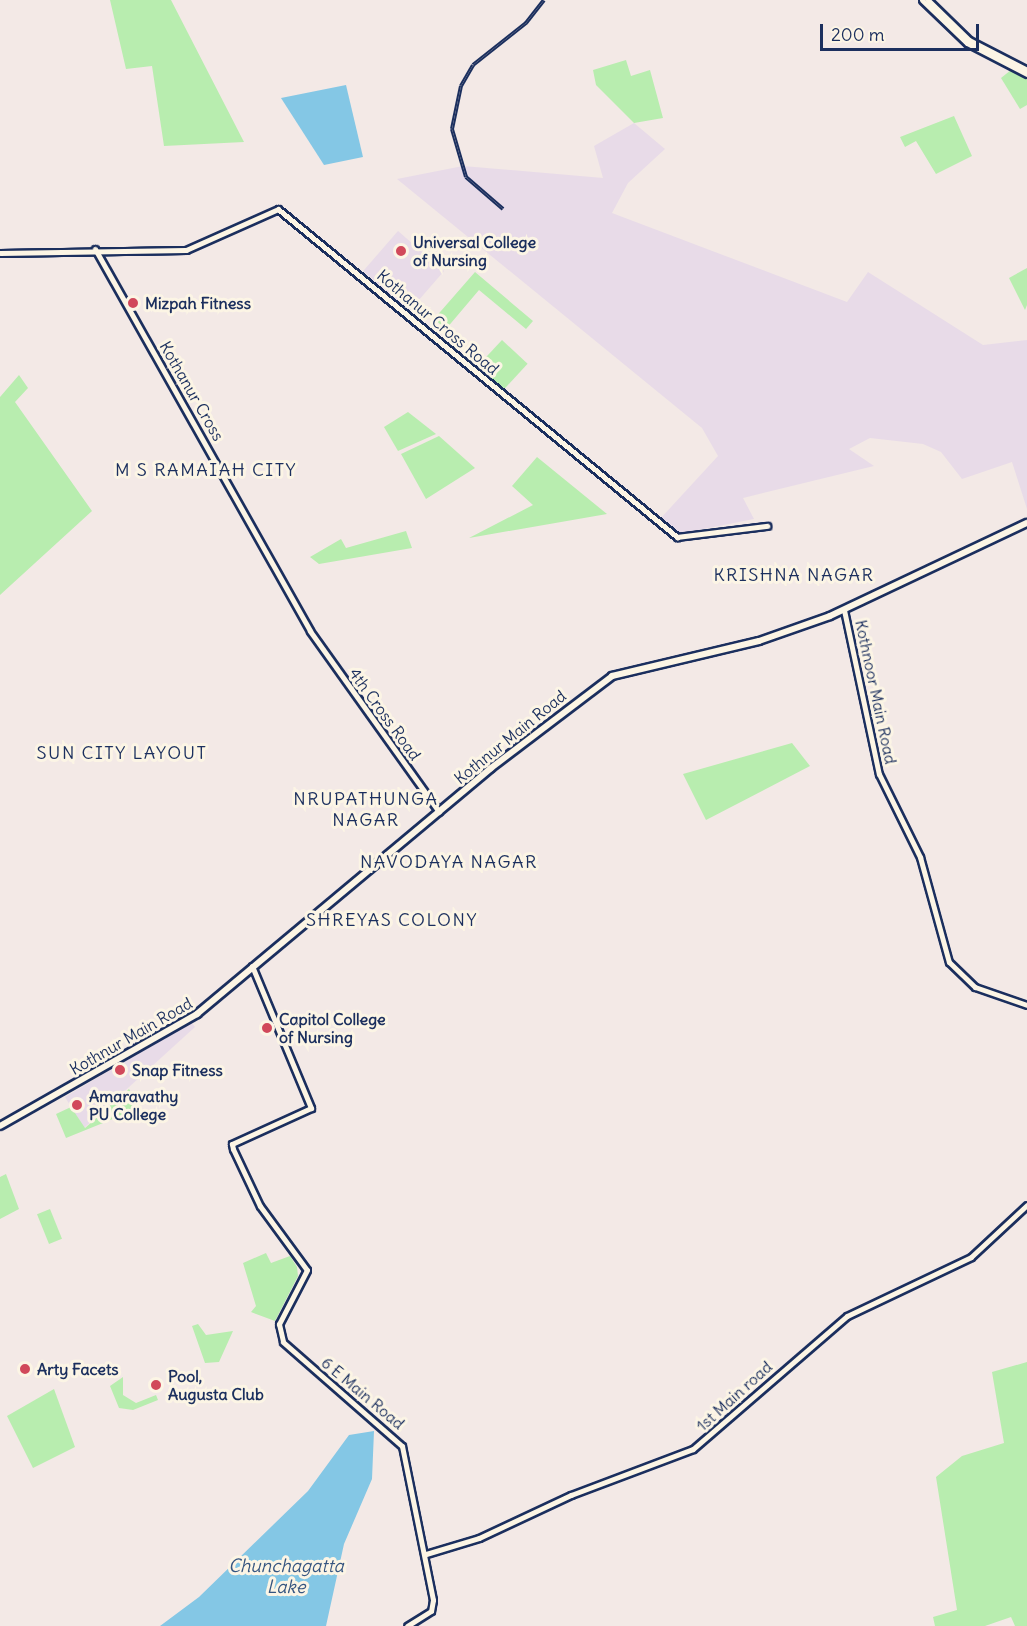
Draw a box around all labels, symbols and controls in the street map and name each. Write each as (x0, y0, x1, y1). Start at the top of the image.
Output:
scale bar (823, 12, 982, 50)
text: 200 m (831, 23, 885, 46)
place label: Universal College of Nursing (413, 232, 536, 270)
marker: Universal College of Nursing (394, 244, 408, 258)
street label: Kothanur Cross Road (373, 266, 503, 378)
place label: Mizpah Fitness (145, 293, 251, 313)
marker: Mizpah Fitness (126, 296, 140, 310)
street label: Kothanur Cross (156, 338, 228, 444)
district label: M S RAMAIAH CITY (115, 459, 297, 481)
district label: KRISHNA NAGAR (713, 564, 875, 586)
street label: Kothnoor Main Road (851, 618, 901, 766)
street label: 4th Cross Road (345, 664, 425, 764)
street label: Kothnur Main Road (450, 686, 570, 788)
district label: SUN CITY LAYOUT (37, 742, 207, 764)
district label: NRUPATHUNGA NAGAR (293, 789, 439, 832)
district label: NAVODAYA NAGAR (360, 851, 538, 873)
district label: SHREYAS COLONY (306, 909, 478, 931)
street label: Kothnur Main Road (66, 993, 196, 1079)
place label: Capitol College of Nursing (279, 1009, 386, 1047)
marker: Capitol College of Nursing (260, 1021, 274, 1035)
place label: Snap Fitness (132, 1060, 223, 1080)
marker: Snap Fitness (113, 1063, 127, 1077)
place label: Amaravathy PU College (89, 1086, 178, 1124)
marker: Amaravathy PU College (70, 1098, 84, 1112)
street label: 6 E Main Road (318, 1353, 408, 1433)
street label: 1st Main road (692, 1357, 776, 1435)
place label: Arty Facets (37, 1359, 119, 1379)
marker: Arty Facets (18, 1362, 32, 1376)
place label: Pool, Augusta Club (168, 1366, 264, 1404)
marker: Pool, Augusta Club (149, 1378, 163, 1392)
water label: Chunchagatta Lake (228, 1556, 344, 1598)

